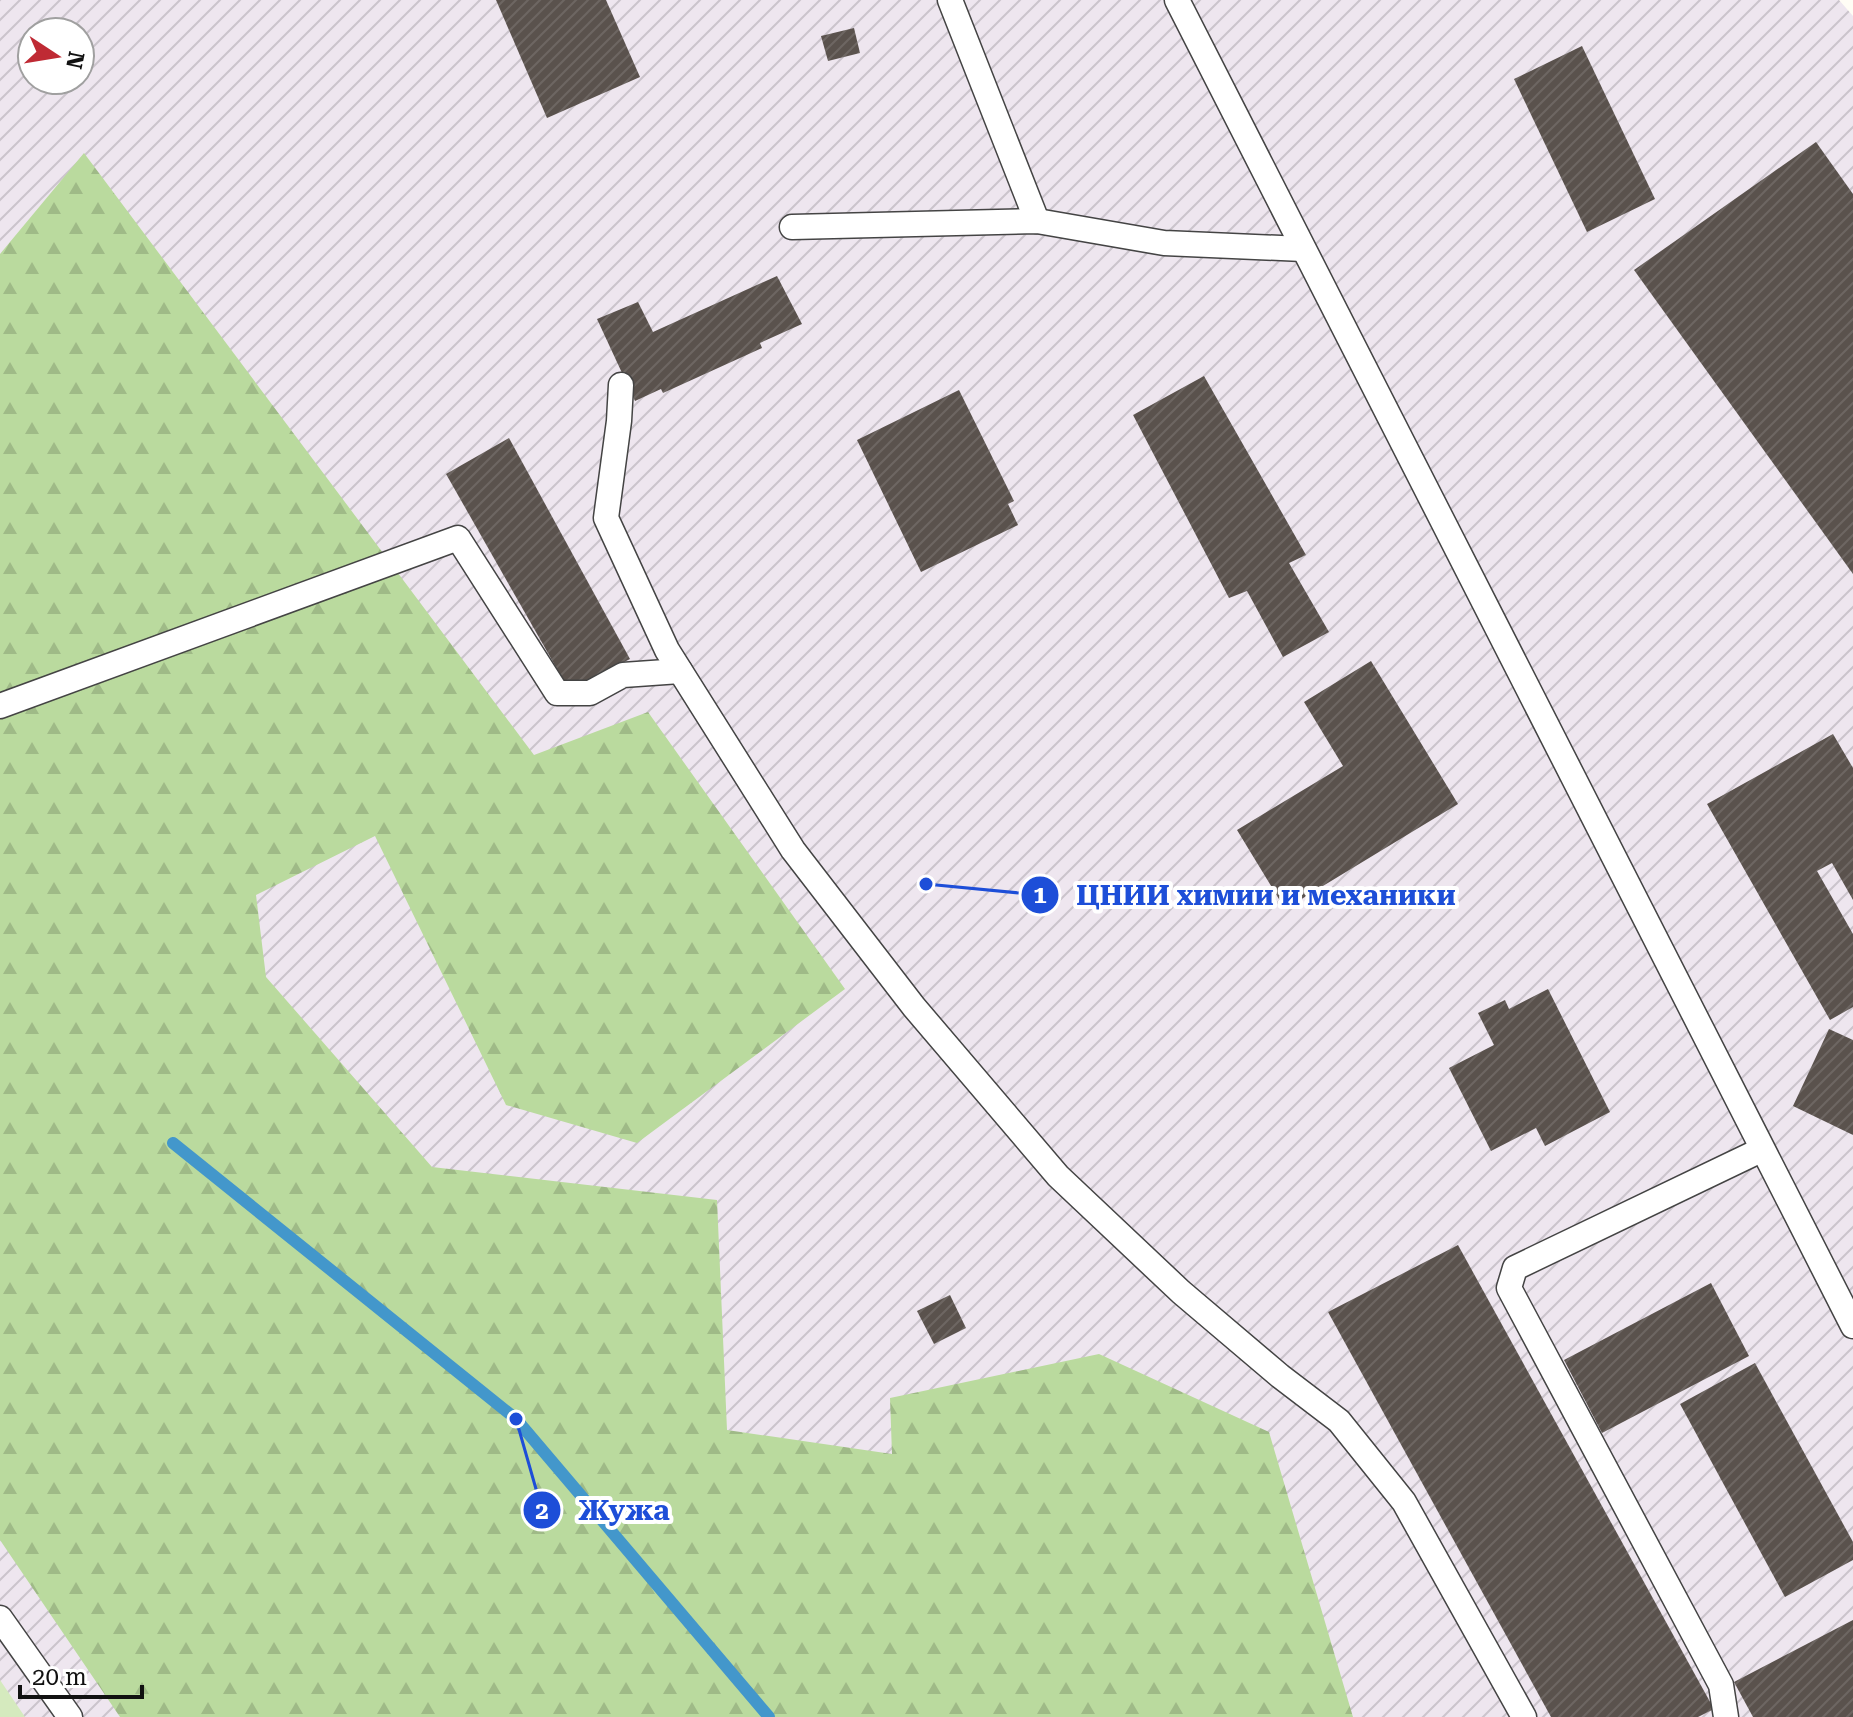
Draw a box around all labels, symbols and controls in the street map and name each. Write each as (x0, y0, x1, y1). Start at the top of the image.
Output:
north arrow (16, 16, 96, 96)
text: N (61, 49, 89, 71)
callout: ЦНИИ химии и механики (1020, 869, 1472, 921)
text: ЦНИИ химии и механики (1076, 879, 1456, 912)
text: 1 (1033, 881, 1047, 909)
callout: Жужа (522, 1484, 686, 1536)
text: Жужа (578, 1494, 670, 1527)
text: 2 (535, 1497, 549, 1525)
scale bar (20, 1649, 142, 1699)
text: 20 m (32, 1663, 87, 1691)

